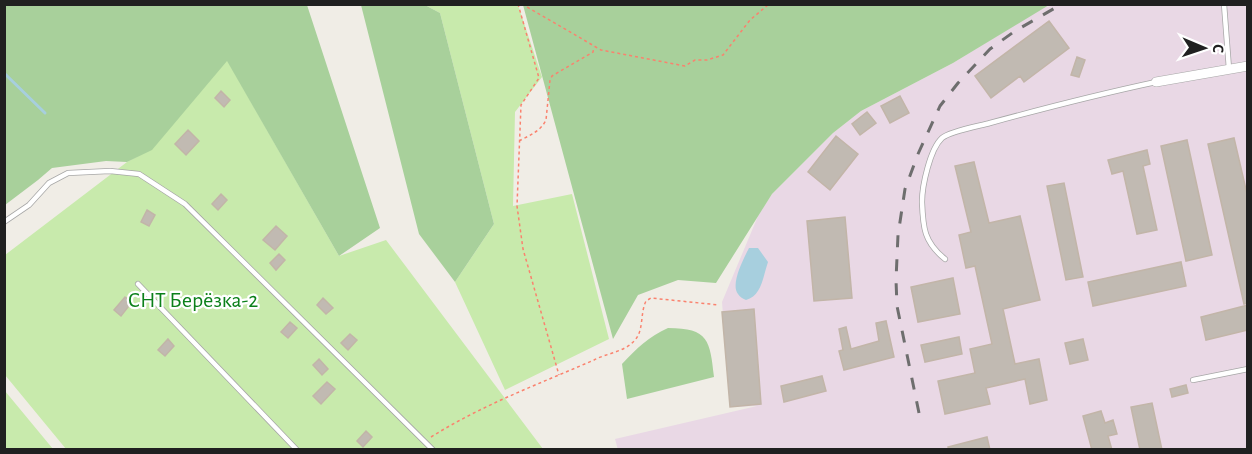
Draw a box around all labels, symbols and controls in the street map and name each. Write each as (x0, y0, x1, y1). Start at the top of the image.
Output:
north arrow (1174, 18, 1234, 78)
text: С (1210, 44, 1226, 53)
park label: СНТ Берёзка-2 (128, 289, 258, 311)

